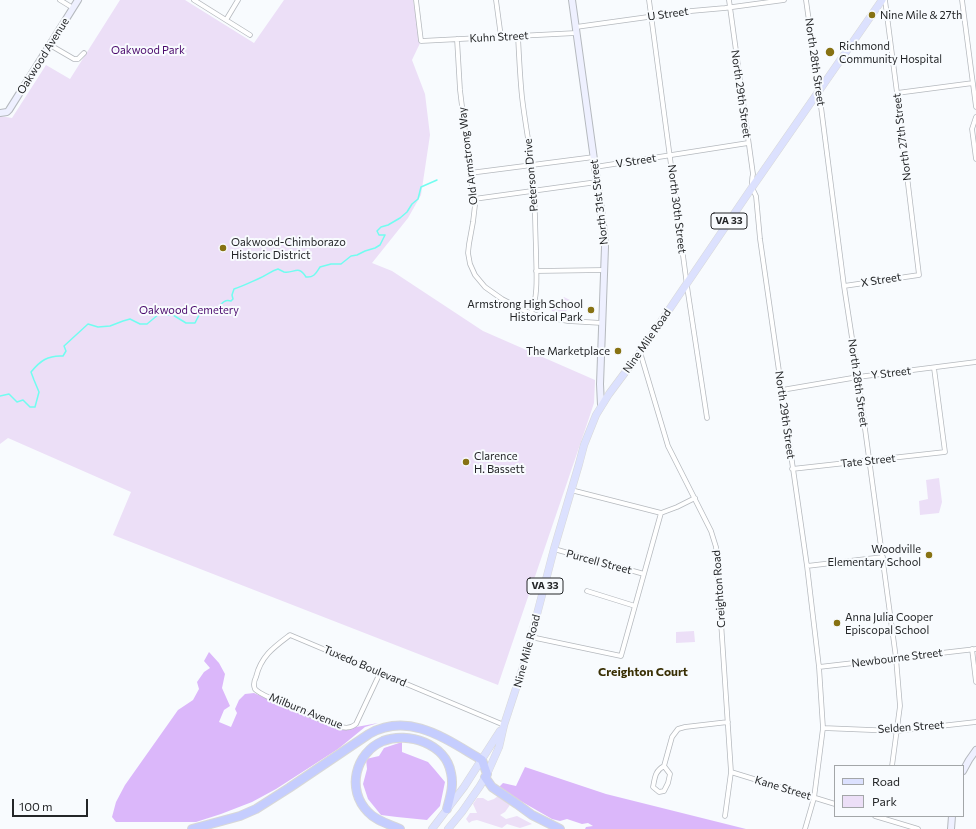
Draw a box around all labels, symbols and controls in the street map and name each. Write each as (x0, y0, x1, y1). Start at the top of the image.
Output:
street label: U Street (647, 5, 689, 23)
place label: Nine Mile & 27th (880, 8, 962, 22)
marker: Nine Mile & 27th (867, 10, 877, 20)
street label: Oakwood Avenue (14, 15, 72, 97)
street label: North 28th Street (802, 17, 828, 107)
street label: Kuhn Street (469, 29, 529, 45)
place label: Richmond Community Hospital (839, 39, 942, 65)
park label: Oakwood Park (111, 43, 185, 57)
marker: Richmond Community Hospital (824, 46, 836, 58)
street label: North 29th Street (728, 49, 754, 139)
street label: North 27th Street (890, 92, 914, 182)
street label: Old Armstrong Way (455, 106, 481, 206)
street label: Peterson Drive (521, 138, 541, 212)
street label: V Street (615, 151, 657, 171)
street label: North 31st Street (587, 159, 611, 245)
street label: North 30th Street (665, 164, 689, 254)
road number: VA 33 (711, 213, 747, 229)
place label: Oakwood-Chimborazo Historic District (231, 235, 346, 261)
marker: Oakwood-Chimborazo Historic District (218, 243, 228, 253)
street label: X Street (860, 270, 902, 290)
place label: Armstrong High School Historical Park (467, 297, 583, 323)
park label: Oakwood Cemetery (139, 303, 239, 317)
marker: Armstrong High School Historical Park (586, 305, 596, 315)
street label: Nine Mile Road (620, 306, 674, 376)
street label: North 28th Street (845, 338, 871, 428)
place label: The Marketplace (526, 344, 610, 358)
marker: The Marketplace (613, 346, 623, 356)
street label: Y Street (870, 364, 912, 382)
street label: North 29th Street (772, 370, 798, 460)
place label: Clarence H. Bassett (474, 449, 525, 475)
street label: Tate Street (840, 452, 896, 470)
marker: Clarence H. Bassett (461, 457, 471, 467)
place label: Woodville Elementary School (828, 542, 921, 568)
street label: Purcell Street (565, 547, 633, 577)
street label: Creighton Road (710, 550, 728, 628)
marker: Woodville Elementary School (924, 550, 934, 560)
road number: VA 33 (527, 578, 563, 594)
place label: Anna Julia Cooper Episcopal School (845, 610, 933, 636)
street label: Nine Mile Road (511, 613, 543, 689)
marker: Anna Julia Cooper Episcopal School (832, 618, 842, 628)
street label: Tuxedo Boulevard (322, 643, 408, 689)
street label: Newbourne Street (851, 646, 943, 670)
district label: Creighton Court (598, 665, 688, 679)
street label: Milburn Avenue (267, 690, 345, 732)
street label: Selden Street (877, 718, 945, 736)
legend (834, 765, 964, 817)
street label: Kane Street (753, 773, 813, 803)
text: Road (872, 774, 900, 788)
scale bar (14, 791, 90, 817)
text: Park (872, 794, 897, 808)
text: 100 m (19, 799, 53, 813)

